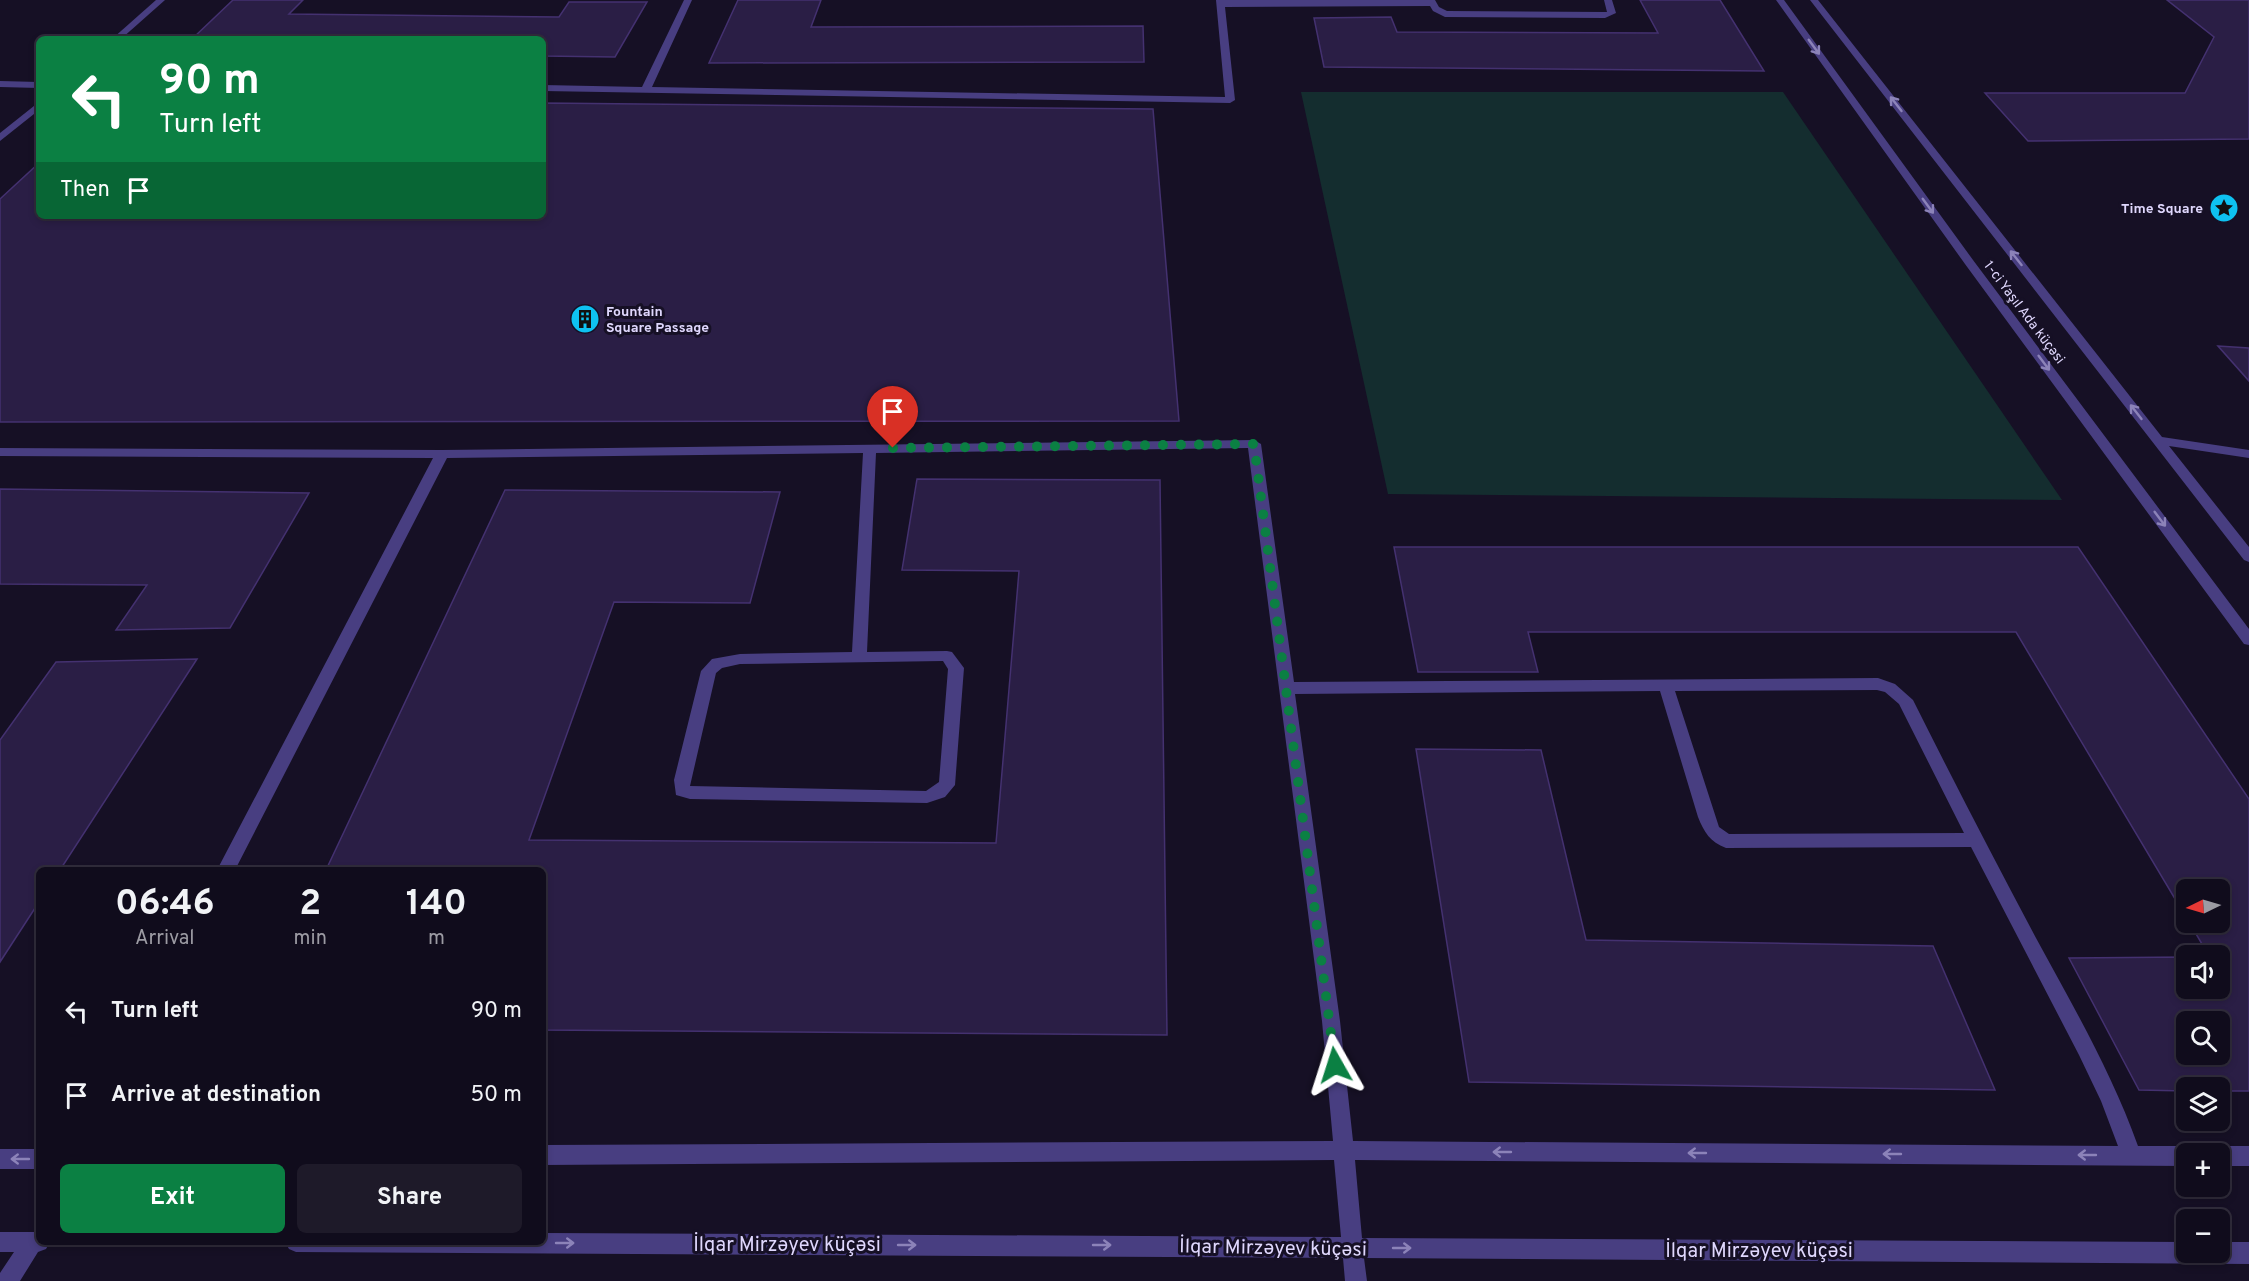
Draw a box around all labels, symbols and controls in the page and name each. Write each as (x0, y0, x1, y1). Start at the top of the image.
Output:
one-way arrow (1808, 39, 1820, 55)
text: 90 m (159, 56, 260, 109)
icon: left (60, 60, 138, 138)
one-way arrow (1889, 97, 1902, 113)
text: Turn left (159, 108, 261, 142)
icon: arrive (122, 174, 155, 207)
text: Then (60, 177, 110, 204)
place icon: Time Square (2208, 192, 2240, 224)
one-way arrow (1922, 197, 1934, 213)
place label: Time Square (2121, 201, 2203, 218)
one-way arrow (2009, 250, 2022, 266)
street label: 1-ci Yaşıl Ada küçəsi (1980, 258, 2068, 368)
building icon: Fountain Square Passage (569, 303, 601, 335)
place label: Fountain Square Passage (606, 304, 709, 337)
one-way arrow (2037, 354, 2050, 370)
pin (867, 386, 918, 448)
icon: arrive (876, 395, 909, 428)
one-way arrow (2129, 404, 2142, 420)
one-way arrow (2153, 511, 2166, 527)
north arrow (2176, 879, 2230, 933)
map controls (2176, 879, 2230, 1263)
text: 06:46 (115, 882, 215, 928)
text: 2 (299, 882, 321, 928)
text: 140 (406, 882, 467, 928)
text: Arrival (135, 926, 195, 952)
text: min (294, 926, 327, 952)
text: m (428, 926, 445, 952)
button: sound (2176, 945, 2230, 999)
icon: left (60, 995, 93, 1028)
text: Turn left (111, 998, 199, 1025)
text: 90 m (471, 998, 522, 1025)
button: search (2176, 1011, 2230, 1065)
position arrow (1303, 1033, 1367, 1097)
button: layers (2176, 1077, 2230, 1131)
icon: arrive (60, 1079, 93, 1112)
text: Arrive at destination (111, 1082, 321, 1109)
text: 50 m (470, 1082, 522, 1109)
button: + (2176, 1143, 2230, 1197)
one-way arrow (1492, 1146, 1512, 1158)
one-way arrow (1687, 1147, 1707, 1159)
one-way arrow (1882, 1148, 1902, 1160)
one-way arrow (2077, 1149, 2097, 1161)
one-way arrow (10, 1153, 30, 1165)
button: Exit (60, 1164, 285, 1233)
button: Share (297, 1164, 522, 1233)
button: − (2176, 1209, 2230, 1263)
street label: İlqar Mirzəyev küçəsi (693, 1232, 881, 1259)
street label: İlqar Mirzəyev küçəsi (1179, 1233, 1367, 1264)
one-way arrow (554, 1237, 574, 1249)
street label: İlqar Mirzəyev küçəsi (1665, 1238, 1853, 1265)
one-way arrow (896, 1239, 916, 1251)
one-way arrow (1091, 1239, 1111, 1251)
one-way arrow (1391, 1242, 1411, 1254)

